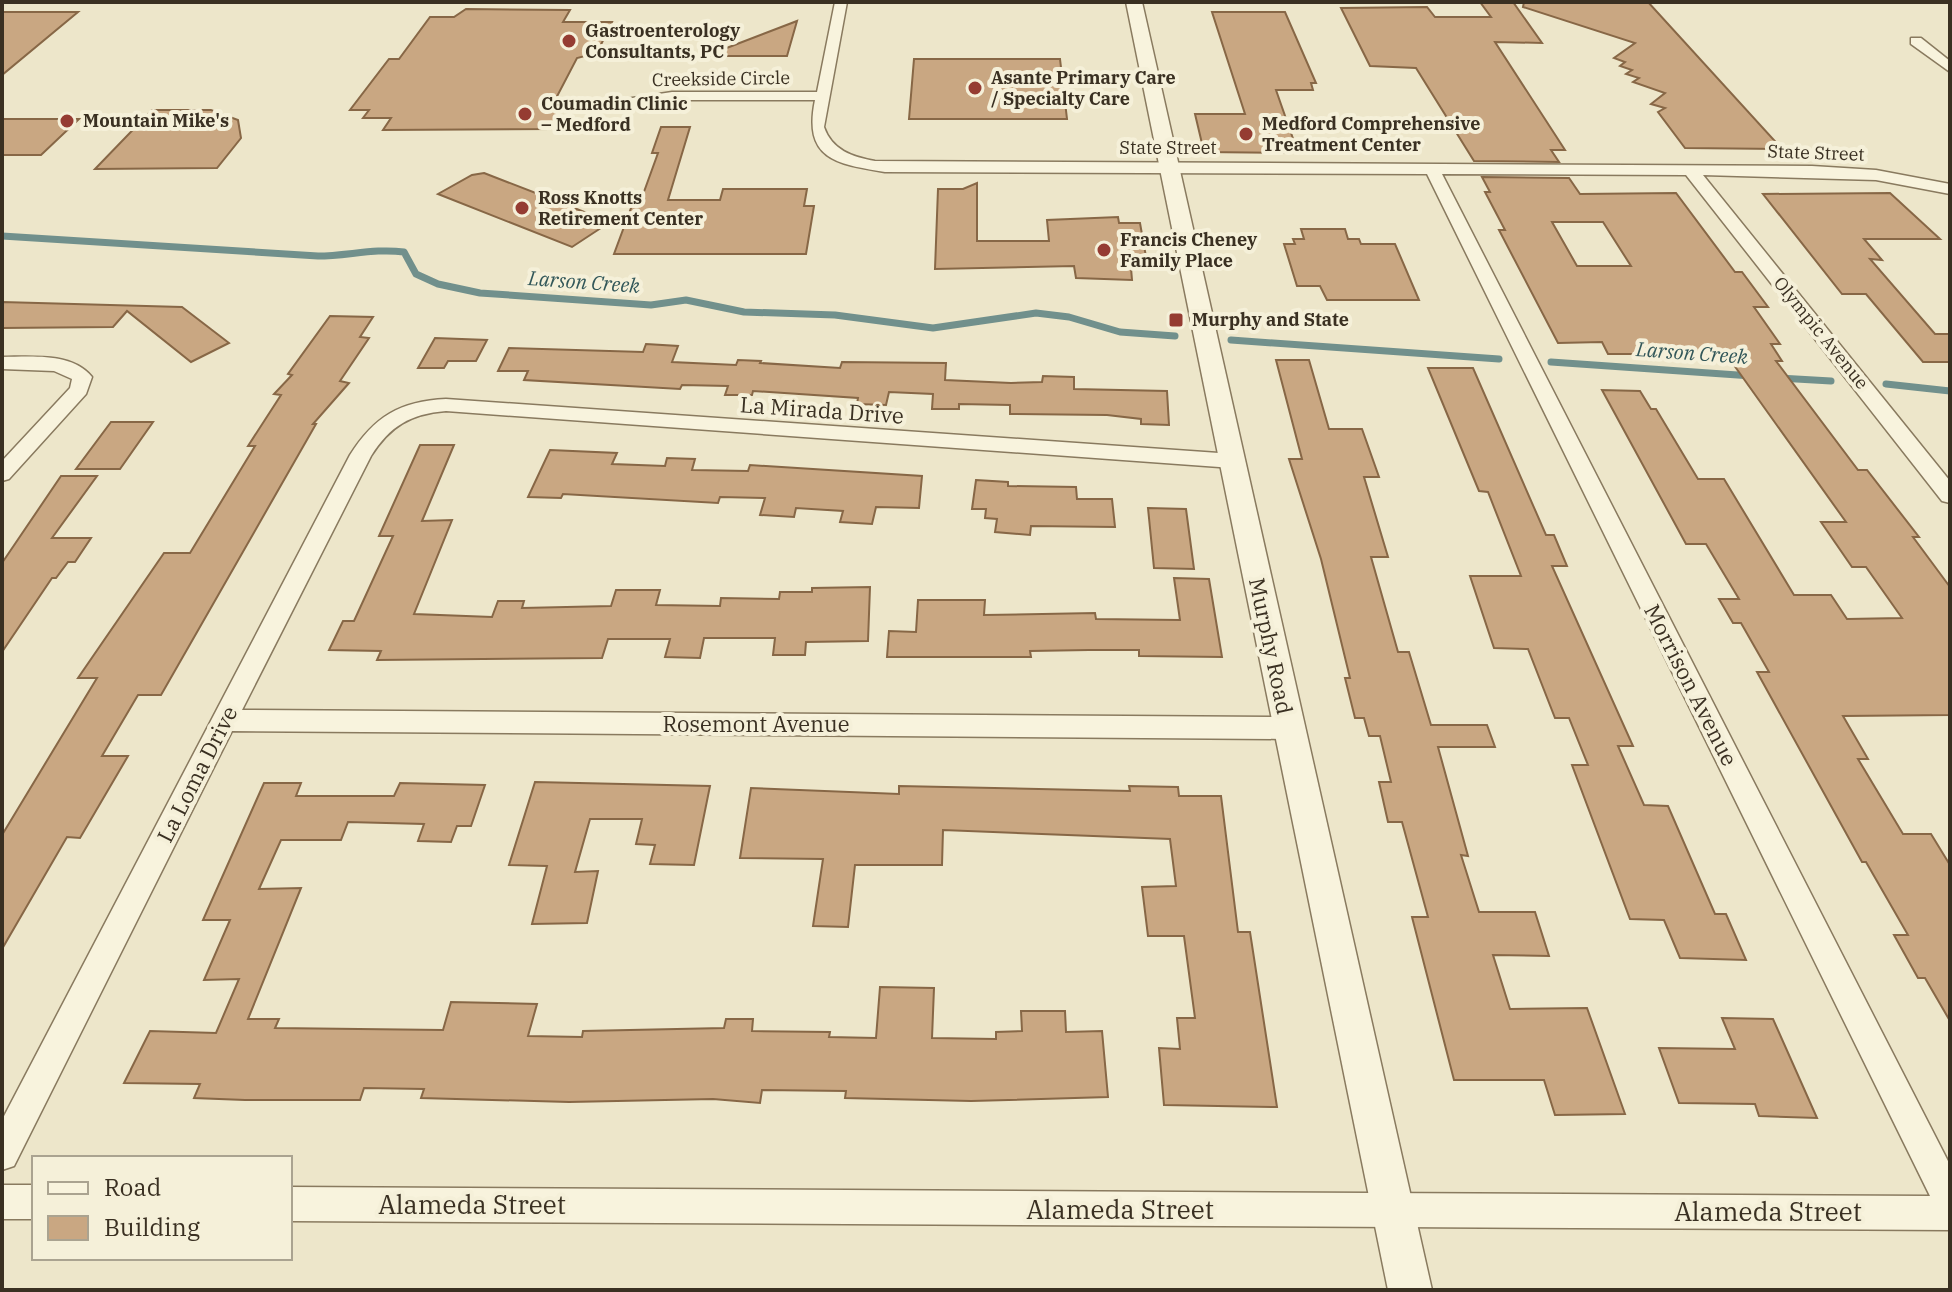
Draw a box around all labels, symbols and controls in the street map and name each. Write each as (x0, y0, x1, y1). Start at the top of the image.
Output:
place label: Gastroenterology Consultants, PC (585, 19, 741, 63)
marker: Gastroenterology Consultants, PC (560, 32, 578, 50)
street label: Creekside Circle (652, 66, 790, 91)
place label: Asante Primary Care / Specialty Care (991, 66, 1176, 110)
marker: Asante Primary Care / Specialty Care (966, 79, 984, 97)
place label: Coumadin Clinic – Medford (541, 92, 688, 136)
marker: Coumadin Clinic – Medford (516, 105, 534, 123)
place label: Mountain Mike's (83, 109, 229, 132)
marker: Mountain Mike's (58, 112, 76, 130)
place label: Medford Comprehensive Treatment Center (1262, 112, 1480, 156)
marker: Medford Comprehensive Treatment Center (1237, 125, 1255, 143)
street label: State Street (1119, 136, 1217, 159)
street label: State Street (1767, 139, 1865, 166)
place label: Ross Knotts Retirement Center (538, 186, 703, 230)
marker: Ross Knotts Retirement Center (513, 199, 531, 217)
place label: Francis Cheney Family Place (1120, 228, 1258, 272)
marker: Francis Cheney Family Place (1095, 241, 1113, 259)
water label: Larson Creek (526, 264, 641, 299)
street label: Olympic Avenue (1769, 272, 1874, 394)
place label: Murphy and State (1192, 308, 1349, 331)
marker: Murphy and State (1167, 311, 1185, 329)
water label: Larson Creek (1634, 335, 1749, 370)
street label: La Mirada Drive (739, 389, 905, 430)
street label: Murphy Road (1243, 575, 1300, 717)
street label: Morrison Avenue (1638, 599, 1745, 771)
street label: La Loma Drive (150, 701, 243, 847)
street label: Rosemont Avenue (662, 709, 850, 738)
legend (32, 1156, 292, 1260)
text: Road (104, 1171, 161, 1203)
street label: Alameda Street (378, 1187, 566, 1221)
street label: Alameda Street (1026, 1192, 1214, 1226)
street label: Alameda Street (1674, 1194, 1862, 1228)
text: Building (104, 1211, 200, 1243)

